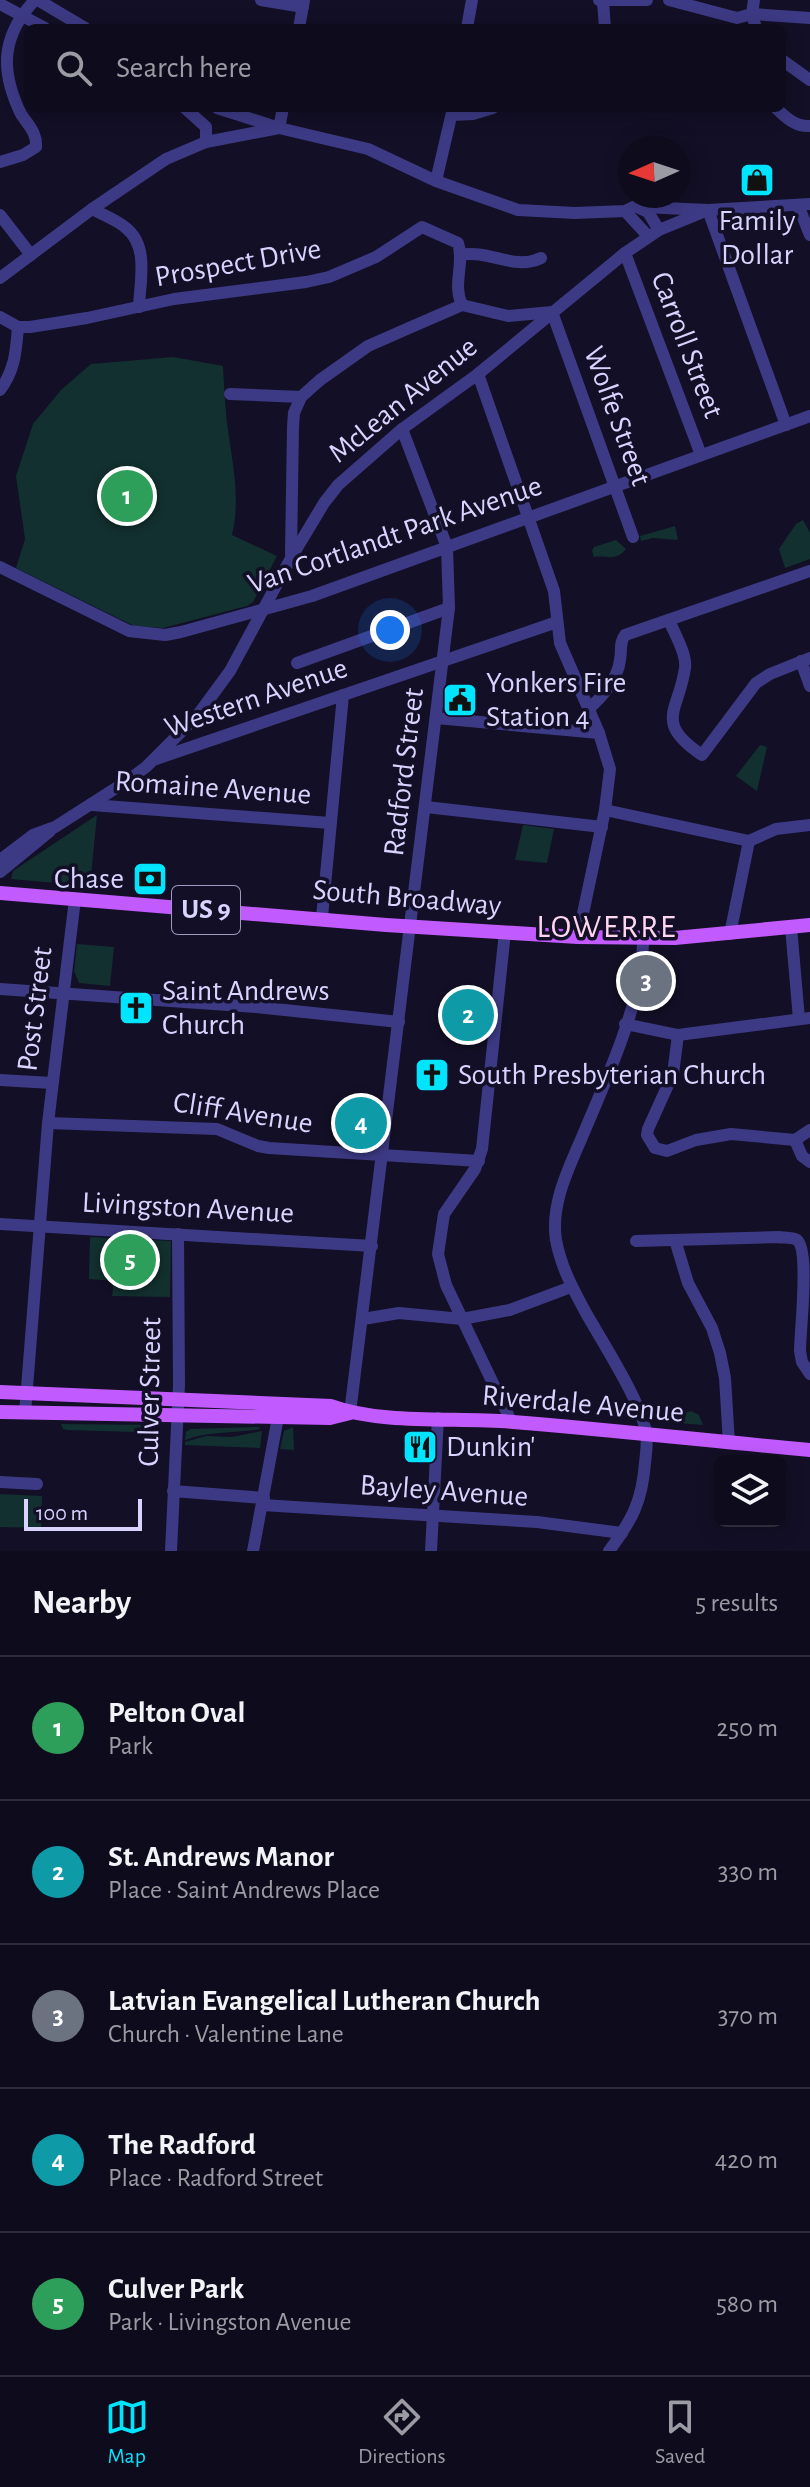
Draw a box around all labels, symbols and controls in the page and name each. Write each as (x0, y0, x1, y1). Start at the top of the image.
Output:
search box (24, 24, 786, 112)
icon: search (52, 46, 96, 90)
text: Search here (116, 53, 252, 83)
north arrow (618, 136, 690, 208)
shop icon: Family Dollar (738, 161, 776, 199)
place label: Family Dollar (718, 206, 796, 270)
street label: Prospect Drive (153, 234, 323, 292)
street label: Carroll Street (645, 268, 729, 422)
street label: McLean Avenue (323, 331, 483, 469)
street label: Wolfe Street (578, 342, 656, 490)
pin: 1 (101, 466, 153, 526)
street label: Van Cortlandt Park Avenue (244, 471, 546, 599)
your location (370, 610, 410, 650)
street label: Western Avenue (161, 653, 351, 743)
place label: Yonkers Fire Station 4 (486, 668, 626, 732)
public building icon: Yonkers Fire Station 4 (441, 681, 479, 719)
street label: Radford Street (379, 686, 429, 858)
street label: Romaine Avenue (114, 766, 312, 810)
bank icon: Chase (131, 860, 169, 898)
place label: Chase (54, 864, 124, 894)
street label: South Broadway (311, 875, 503, 921)
road number: US 9 (172, 886, 240, 934)
district label: LOWERRE (537, 911, 677, 943)
street label: Post Street (12, 945, 58, 1073)
pin: 3 (620, 951, 672, 1011)
place label: Saint Andrews Church (162, 976, 330, 1040)
pin: 2 (442, 985, 494, 1045)
church icon: Saint Andrews Church (117, 989, 155, 1027)
church icon: South Presbyterian Church (413, 1056, 451, 1094)
place label: South Presbyterian Church (458, 1060, 766, 1090)
street label: Cliff Avenue (171, 1087, 315, 1139)
pin: 4 (335, 1093, 387, 1153)
street label: Livingston Avenue (81, 1187, 295, 1229)
pin: 5 (104, 1230, 156, 1290)
street label: Culver Street (134, 1317, 166, 1467)
street label: Riverdale Avenue (481, 1380, 685, 1428)
restaurant icon: Dunkin' (401, 1428, 439, 1466)
place label: Dunkin' (446, 1432, 535, 1462)
map controls (714, 1455, 786, 1527)
button: layers (714, 1455, 786, 1527)
street label: Bayley Avenue (359, 1470, 529, 1512)
scale bar (24, 1495, 142, 1531)
text: 100 m (36, 1502, 88, 1524)
text: Nearby (32, 1586, 131, 1620)
text: 5 results (695, 1590, 778, 1616)
text: Pelton Oval (108, 1698, 245, 1728)
text: 1 (53, 1715, 63, 1741)
text: 250 m (716, 1715, 778, 1741)
text: Park (108, 1733, 153, 1759)
text: St. Andrews Manor (108, 1842, 334, 1872)
text: 2 (52, 1859, 64, 1885)
text: 330 m (718, 1859, 778, 1885)
text: Place · Saint Andrews Place (108, 1877, 380, 1903)
text: Latvian Evangelical Lutheran Church (108, 1986, 541, 2016)
text: 3 (52, 2003, 64, 2029)
text: 370 m (718, 2003, 778, 2029)
text: Church · Valentine Lane (108, 2021, 344, 2047)
text: The Radford (108, 2130, 256, 2160)
text: 4 (51, 2147, 65, 2173)
text: 420 m (715, 2147, 778, 2173)
text: Place · Radford Street (108, 2165, 323, 2191)
text: Culver Park (108, 2274, 244, 2304)
text: 5 (52, 2291, 64, 2317)
text: 580 m (716, 2291, 778, 2317)
text: Park · Livingston Avenue (108, 2309, 351, 2335)
tab: Map (105, 2395, 149, 2469)
tab: Directions (358, 2395, 446, 2469)
tab: Saved (655, 2395, 705, 2469)

